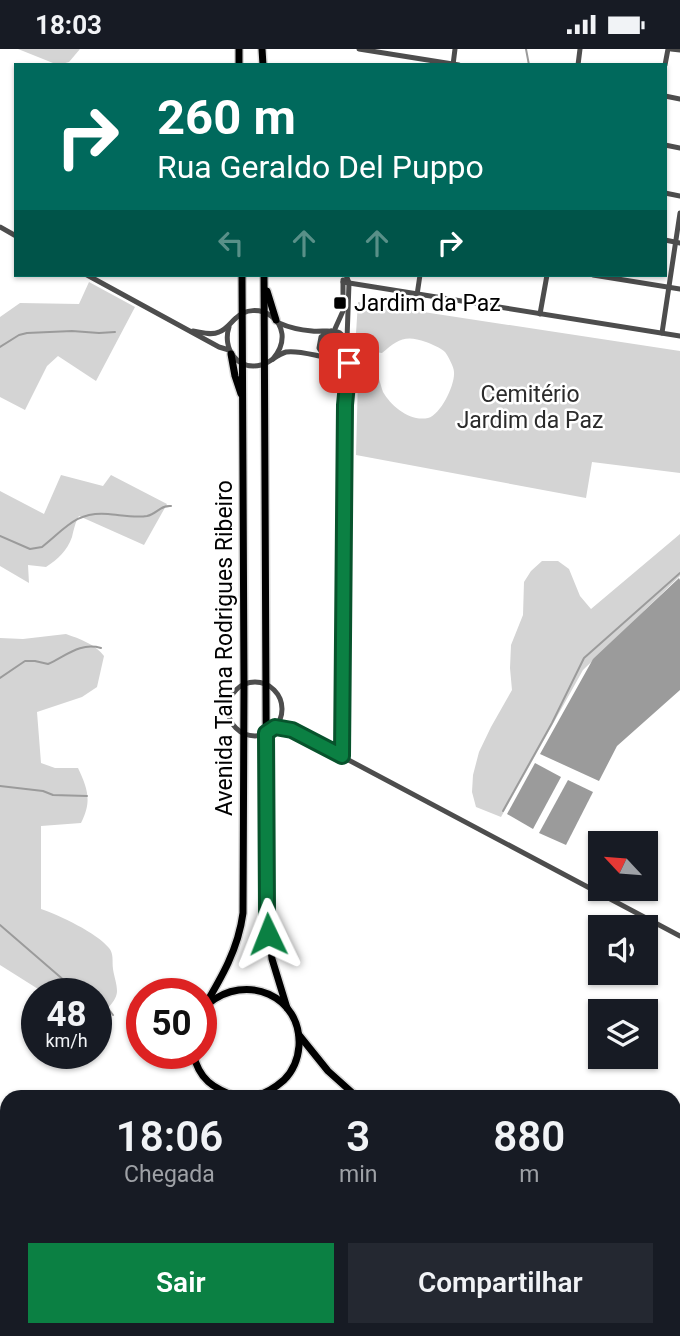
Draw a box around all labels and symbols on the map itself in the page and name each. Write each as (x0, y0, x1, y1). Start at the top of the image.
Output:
place label: Jardim da Paz (354, 290, 501, 317)
marker: Jardim da Paz (332, 295, 348, 311)
pin (319, 333, 379, 393)
park label: Cemitério Jardim da Paz (457, 381, 603, 434)
street label: Avenida Talma Rodrigues Ribeiro (211, 480, 238, 816)
north arrow (588, 831, 658, 901)
position arrow (231, 897, 305, 971)
speed limit sign: 50 (126, 978, 217, 1069)

